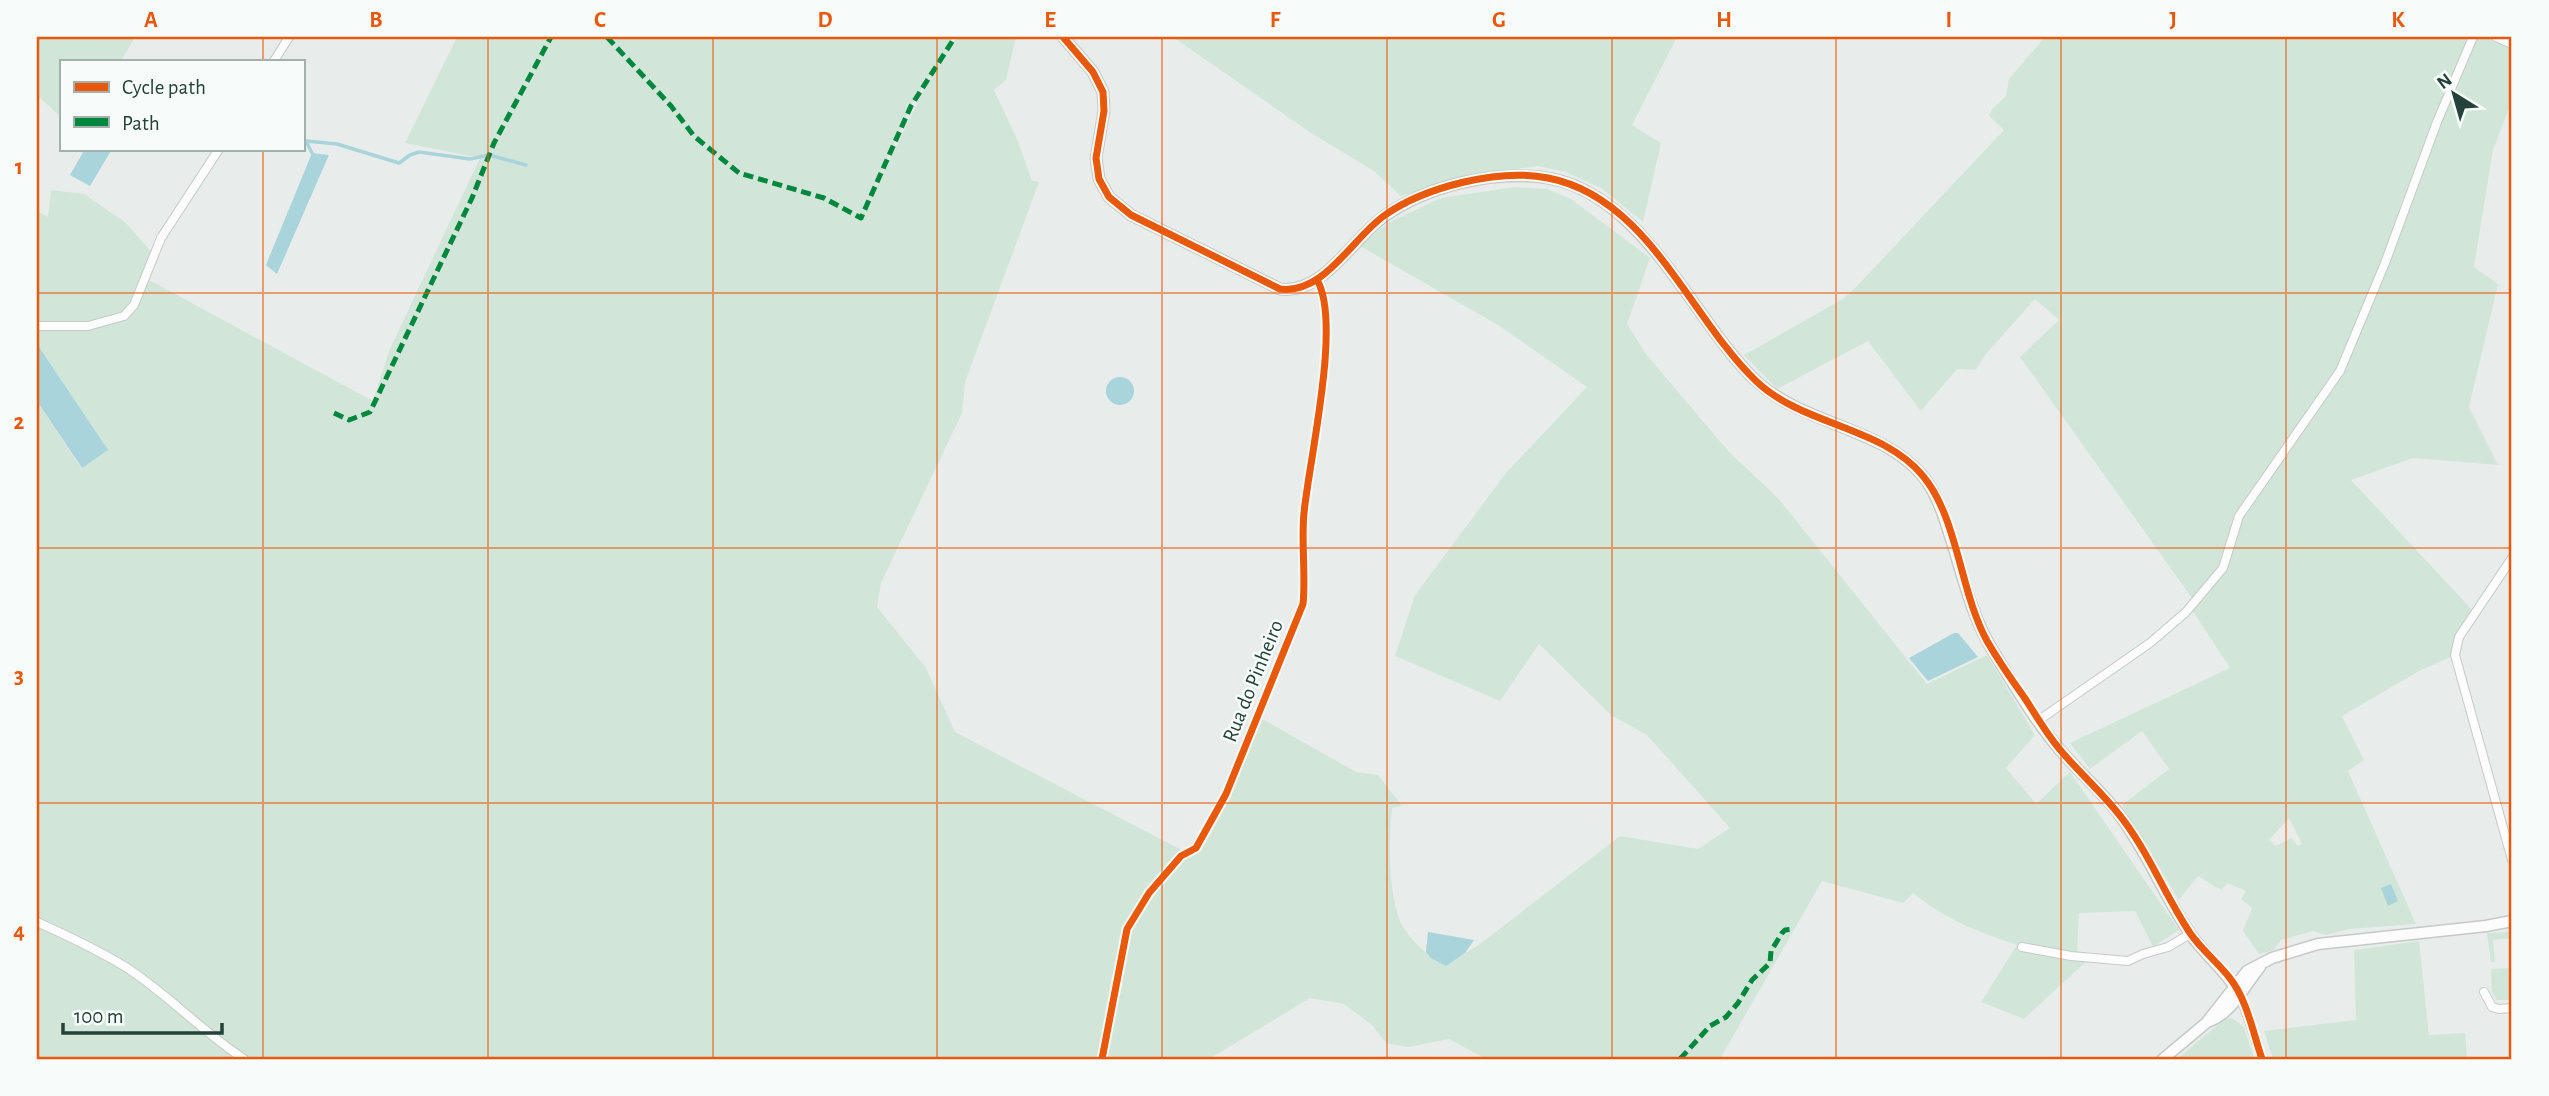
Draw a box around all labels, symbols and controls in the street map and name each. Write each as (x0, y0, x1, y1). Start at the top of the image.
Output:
text: A (144, 9, 158, 32)
text: B (369, 9, 383, 32)
text: C (594, 9, 606, 32)
text: D (817, 9, 833, 32)
text: E (1044, 9, 1056, 32)
text: F (1270, 9, 1281, 32)
text: G (1492, 9, 1506, 32)
text: H (1716, 9, 1732, 32)
text: I (1946, 9, 1952, 32)
text: J (2169, 9, 2177, 32)
text: K (2391, 9, 2405, 32)
legend (60, 60, 304, 150)
north arrow (2420, 60, 2490, 130)
text: N (2434, 70, 2456, 93)
text: Cycle path (122, 77, 206, 98)
text: Path (122, 113, 160, 134)
text: 1 (15, 156, 23, 179)
text: 2 (14, 411, 25, 434)
street label: Rua do Pinheiro (1219, 617, 1287, 745)
text: 3 (14, 665, 24, 688)
text: 4 (13, 920, 25, 943)
scale bar (63, 991, 222, 1035)
text: 100 m (74, 1006, 124, 1027)

